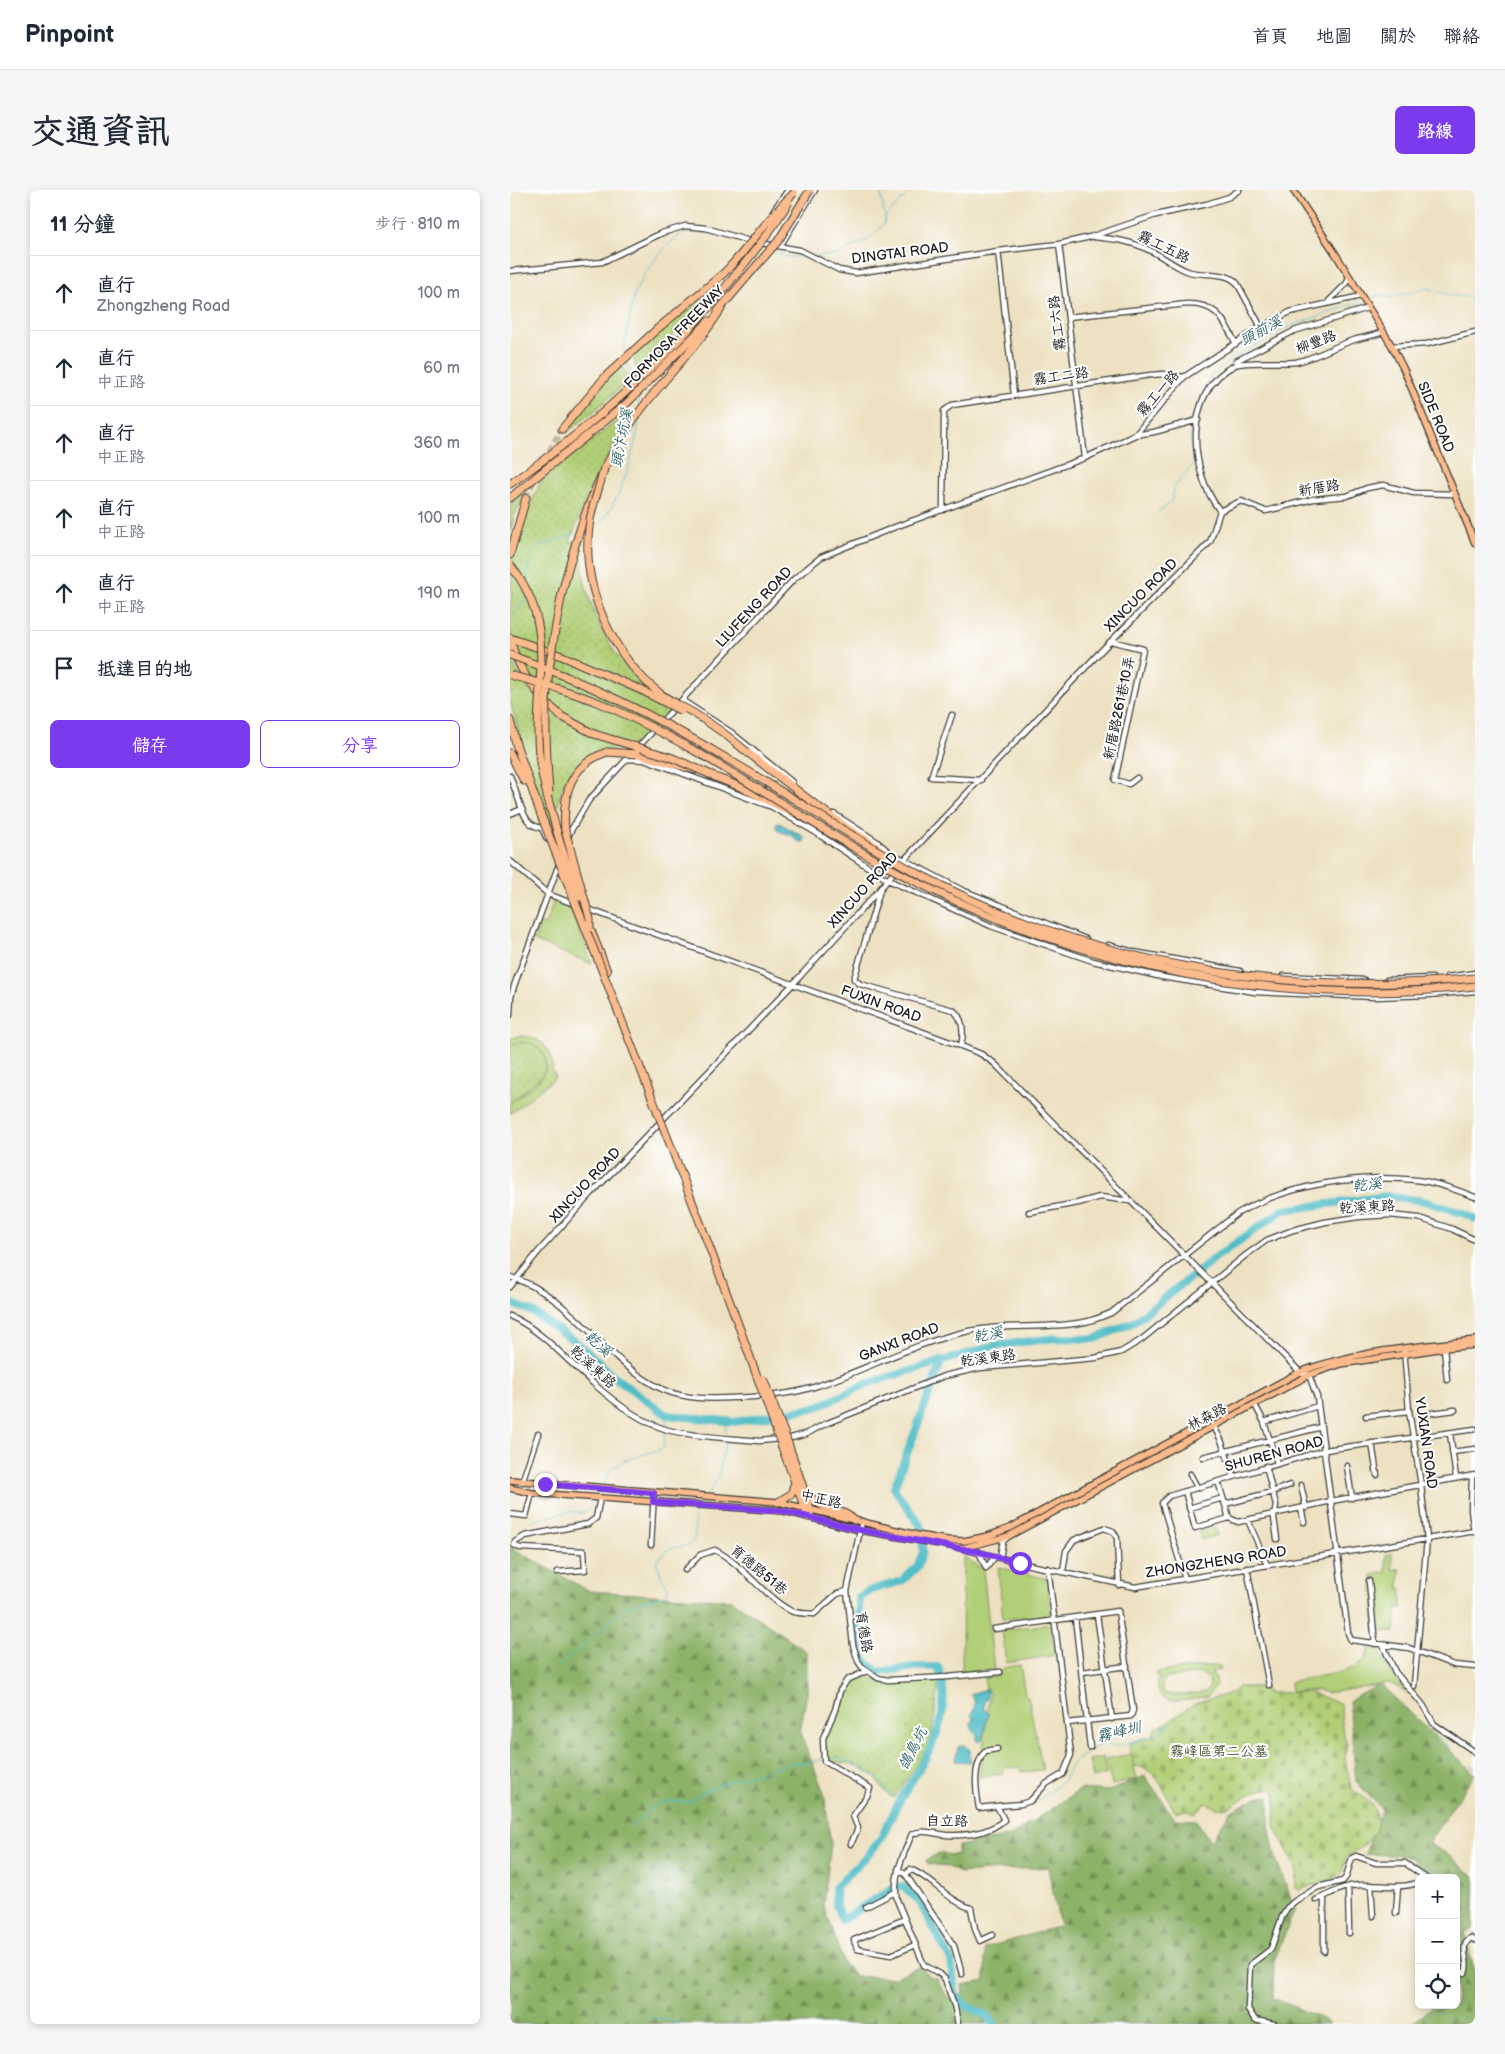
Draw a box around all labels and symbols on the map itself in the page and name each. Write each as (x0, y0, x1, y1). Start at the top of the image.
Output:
street label: 霧工五路 (1135, 227, 1193, 267)
street label: DINGTAI ROAD (851, 239, 949, 267)
street label: FORMOSA FREEWAY (621, 281, 728, 392)
street label: 霧工六路 (1045, 294, 1069, 352)
water label: 頭前溪 (1237, 311, 1286, 350)
street label: 柳豐路 (1293, 327, 1339, 357)
street label: 霧工二路 (1032, 364, 1090, 388)
street label: 霧工一路 (1133, 366, 1183, 420)
street label: SIDE ROAD (1414, 379, 1458, 455)
water label: 頭汴坑溪 (607, 406, 637, 469)
street label: 新厝路 (1297, 476, 1341, 500)
street label: XINCUO ROAD (1100, 555, 1181, 636)
street label: LIUFENG ROAD (712, 563, 796, 651)
street label: 新厝路261巷10弄 (1100, 654, 1138, 762)
street label: XINCUO ROAD (824, 848, 902, 932)
street label: FUXIN ROAD (839, 982, 923, 1026)
street label: XINCUO ROAD (545, 1144, 624, 1227)
water label: 乾溪 (1351, 1174, 1384, 1196)
street label: 乾溪東路 (1339, 1197, 1395, 1217)
street label: GANXI ROAD (857, 1319, 941, 1365)
water label: 乾溪 (971, 1322, 1006, 1347)
water label: 乾溪 (580, 1327, 616, 1362)
street label: 乾溪東路 (567, 1342, 619, 1392)
street label: 乾溪東路 (959, 1346, 1017, 1370)
street label: YUXIAN ROAD (1411, 1395, 1441, 1490)
street label: 林森路 (1184, 1400, 1230, 1434)
street label: SHUREN ROAD (1223, 1433, 1325, 1475)
route end (534, 1473, 557, 1496)
street label: 中正路 (799, 1486, 843, 1512)
street label: 育德路51巷 (727, 1541, 792, 1599)
street label: ZHONGZHENG ROAD (1143, 1542, 1288, 1582)
route start (1009, 1552, 1032, 1575)
street label: 育德路 (852, 1610, 876, 1654)
water label: 霧峰圳 (1095, 1717, 1145, 1746)
water label: 鴿鳥坑 (894, 1723, 933, 1773)
park label: 霧峰區第二公墓 (1170, 1743, 1268, 1760)
street label: 自立路 (926, 1812, 968, 1830)

